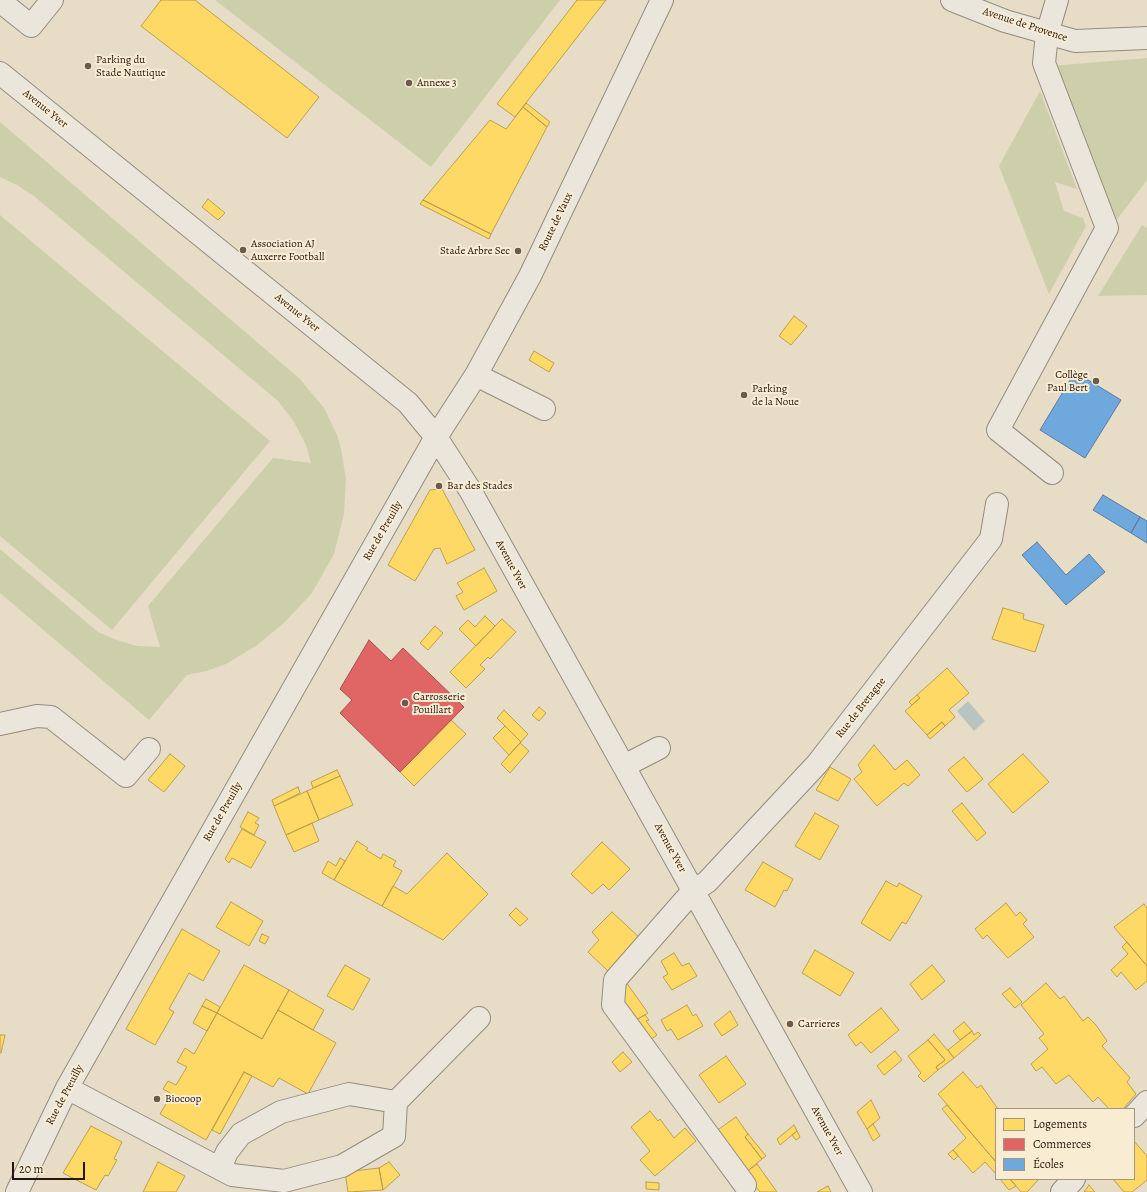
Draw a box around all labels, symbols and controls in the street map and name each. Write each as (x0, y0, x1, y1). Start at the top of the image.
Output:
street label: Avenue de Provence (981, 5, 1069, 45)
place label: Parking du Stade Nautique (96, 53, 166, 79)
marker: Parking du Stade Nautique (83, 61, 93, 71)
place label: Annexe 3 (417, 76, 457, 90)
marker: Annexe 3 (404, 78, 414, 88)
street label: Avenue Yver (20, 87, 70, 131)
street label: Route de Vaux (536, 190, 576, 254)
place label: Association AJ Auxerre Football (251, 237, 324, 263)
place label: Stade Arbre Sec (440, 244, 510, 258)
marker: Association AJ Auxerre Football (238, 245, 248, 255)
marker: Stade Arbre Sec (513, 246, 523, 256)
street label: Avenue Yver (272, 291, 322, 335)
place label: Collège Paul Bert (1047, 368, 1088, 394)
marker: Collège Paul Bert (1091, 376, 1101, 386)
place label: Parking de la Noue (752, 382, 799, 408)
marker: Parking de la Noue (739, 390, 749, 400)
place label: Bar des Stades (447, 479, 512, 493)
marker: Bar des Stades (434, 481, 444, 491)
street label: Rue de Preuilly (361, 499, 405, 563)
street label: Avenue Yver (492, 538, 530, 592)
street label: Rue de Bretagne (833, 675, 889, 741)
place label: Carrosserie Pouillart (413, 690, 465, 716)
marker: Carrosserie Pouillart (400, 698, 410, 708)
street label: Rue de Preuilly (201, 780, 245, 844)
street label: Avenue Yver (651, 821, 689, 875)
place label: Carrieres (798, 1017, 840, 1031)
marker: Carrieres (785, 1019, 795, 1029)
street label: Rue de Preuilly (43, 1062, 87, 1128)
place label: Biocoop (165, 1092, 201, 1106)
marker: Biocoop (152, 1094, 162, 1104)
street label: Avenue Yver (808, 1104, 846, 1158)
legend (995, 1108, 1135, 1180)
text: Logements (1033, 1116, 1087, 1132)
text: Commerces (1033, 1136, 1091, 1152)
scale bar (14, 1154, 87, 1180)
text: Écoles (1033, 1156, 1064, 1172)
text: 20 m (19, 1161, 43, 1177)

